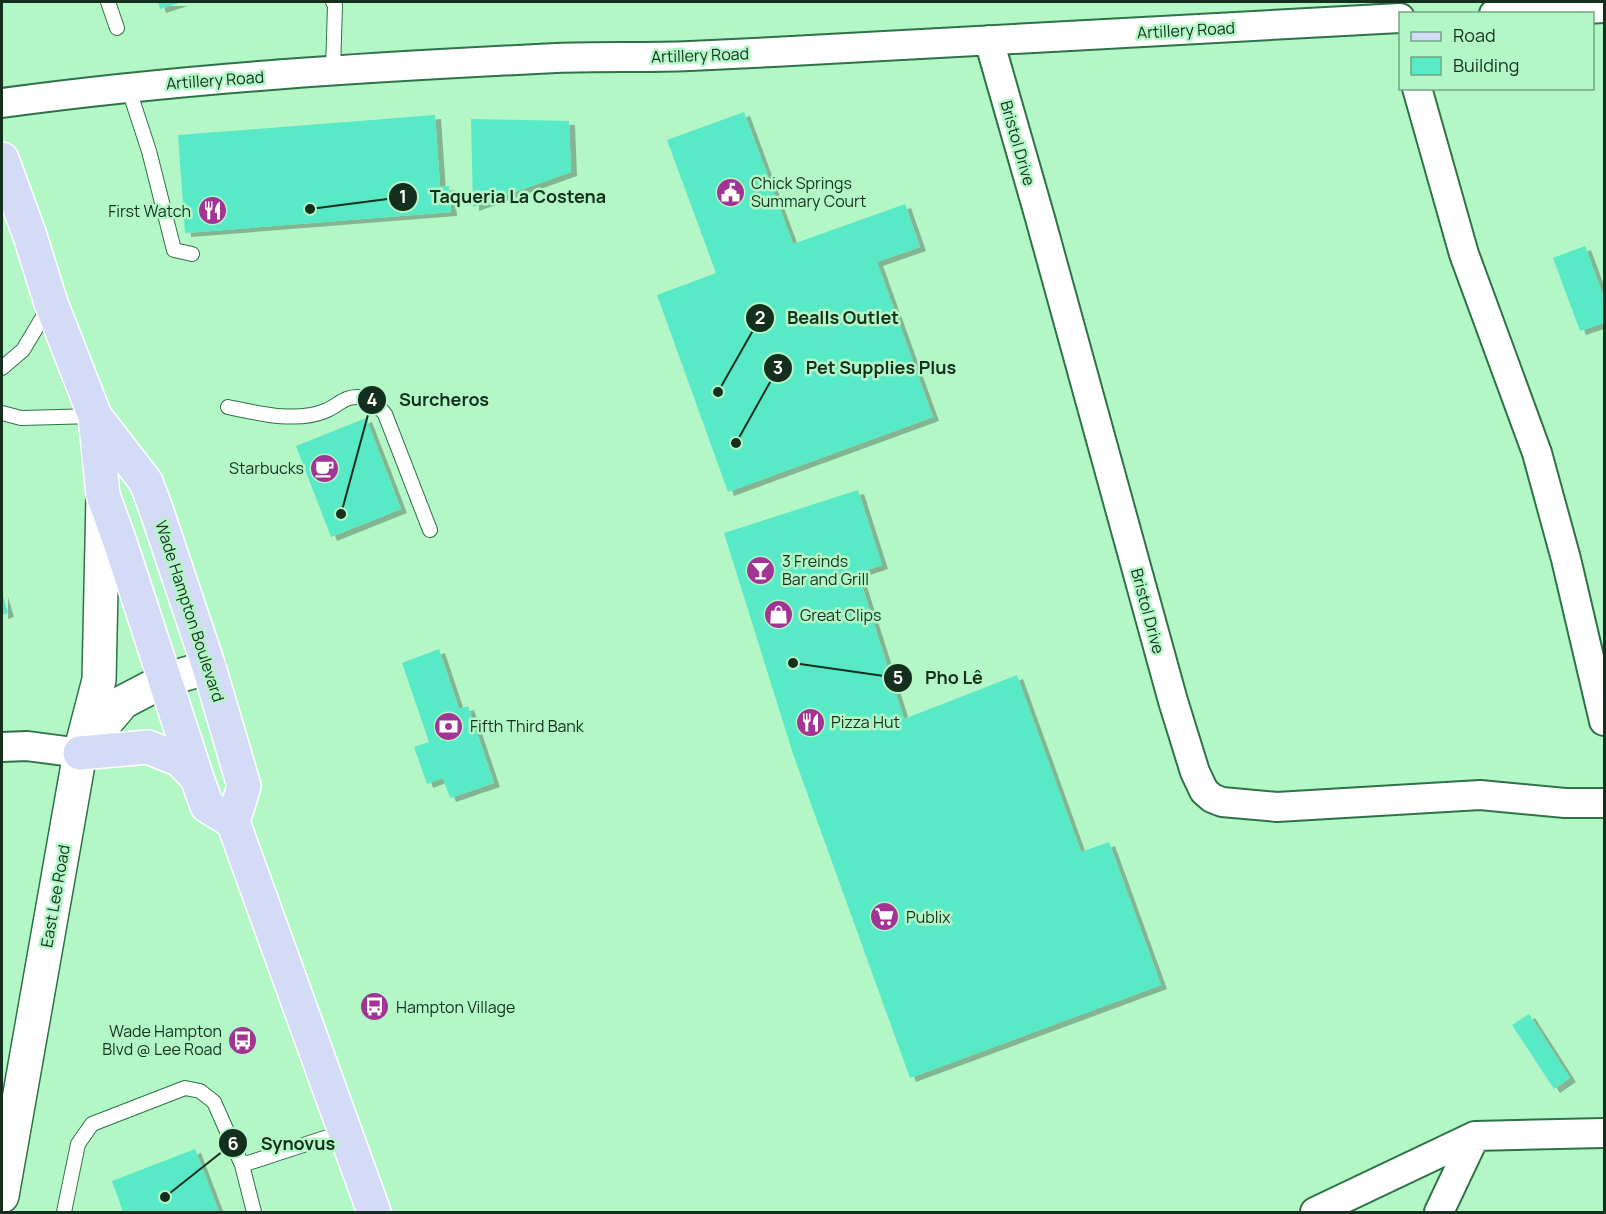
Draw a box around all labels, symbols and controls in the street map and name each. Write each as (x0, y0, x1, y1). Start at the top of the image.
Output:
legend (1399, 12, 1594, 90)
street label: Artillery Road (1136, 16, 1236, 44)
text: Road (1453, 23, 1496, 47)
street label: Artillery Road (651, 42, 749, 68)
text: Building (1453, 53, 1519, 77)
street label: Artillery Road (165, 66, 265, 94)
street label: Bristol Drive (995, 98, 1041, 188)
place label: Chick Springs Summary Court (751, 172, 866, 212)
public building icon: Chick Springs Summary Court (714, 176, 746, 208)
callout: Taqueria La Costena (388, 179, 619, 215)
text: 1 (399, 184, 407, 208)
text: Taqueria La Costena (430, 184, 606, 208)
restaurant icon: First Watch (196, 195, 228, 227)
place label: First Watch (108, 200, 191, 222)
callout: Bealls Outlet (745, 300, 911, 336)
text: 2 (755, 305, 765, 329)
text: Bealls Outlet (787, 305, 899, 329)
callout: Pet Supplies Plus (763, 350, 968, 386)
text: 3 (773, 355, 783, 379)
text: Pet Supplies Plus (806, 355, 957, 379)
callout: Surcheros (357, 382, 501, 418)
text: 4 (367, 387, 378, 411)
text: Surcheros (399, 387, 489, 411)
cafe icon: Starbucks (309, 452, 341, 484)
place label: Starbucks (229, 457, 304, 479)
street label: Wade Hampton Boulevard (150, 517, 230, 705)
place label: 3 Freinds Bar and Grill (782, 550, 869, 590)
bar icon: 3 Freinds Bar and Grill (745, 554, 777, 586)
street label: Bristol Drive (1126, 566, 1170, 656)
shop icon: Great Clips (763, 599, 795, 631)
place label: Great Clips (800, 604, 881, 626)
callout: Pho Lê (883, 660, 995, 696)
text: 5 (893, 665, 903, 689)
text: Pho Lê (925, 665, 983, 689)
restaurant icon: Pizza Hut (794, 706, 826, 738)
bank icon: Fifth Third Bank (433, 710, 465, 742)
place label: Pizza Hut (831, 711, 900, 733)
place label: Fifth Third Bank (470, 715, 585, 737)
street label: East Lee Road (35, 843, 75, 949)
supermarket icon: Publix (869, 901, 901, 933)
place label: Publix (906, 906, 951, 928)
bus stop icon: Hampton Village (359, 991, 391, 1023)
place label: Hampton Village (396, 996, 515, 1018)
place label: Wade Hampton Blvd @ Lee Road (102, 1020, 222, 1060)
bus stop icon: Wade Hampton Blvd @ Lee Road (227, 1024, 259, 1056)
callout: Synovus (218, 1125, 347, 1161)
text: 6 (227, 1131, 239, 1155)
text: Synovus (261, 1131, 336, 1155)

